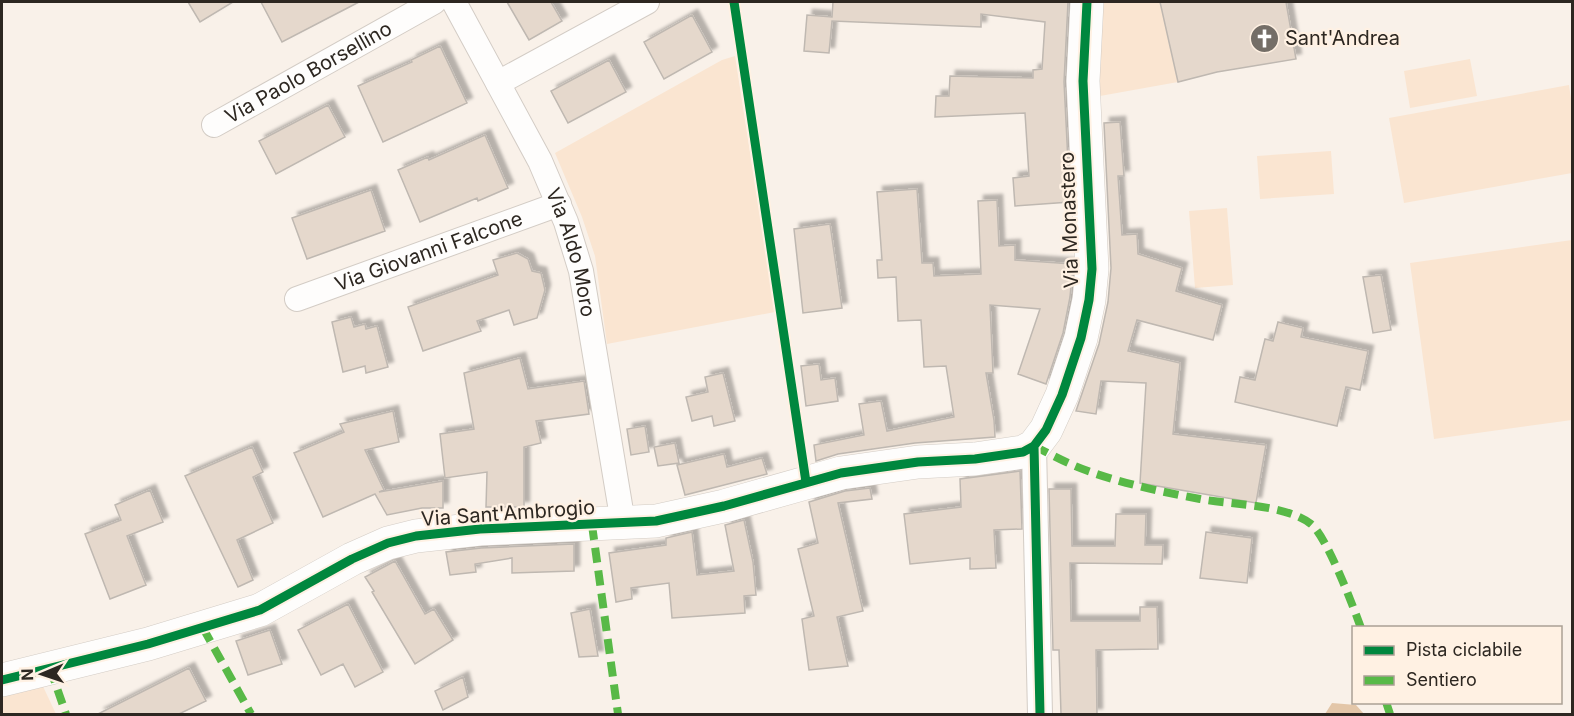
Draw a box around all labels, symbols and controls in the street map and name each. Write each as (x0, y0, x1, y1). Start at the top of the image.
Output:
street label: Via Paolo Borsellino (221, 16, 396, 128)
church icon: Sant'Andrea (1248, 22, 1280, 54)
place label: Sant'Andrea (1285, 26, 1400, 50)
street label: Via Monastero (1055, 151, 1083, 289)
street label: Via Aldo Moro (541, 184, 600, 319)
street label: Via Giovanni Falcone (332, 206, 526, 296)
street label: Via Sant'Ambrogio (420, 495, 596, 531)
legend (1352, 626, 1562, 704)
text: Pista ciclabile (1406, 639, 1522, 660)
north arrow (12, 644, 72, 704)
text: N (17, 668, 37, 681)
text: Sentiero (1406, 669, 1477, 690)

